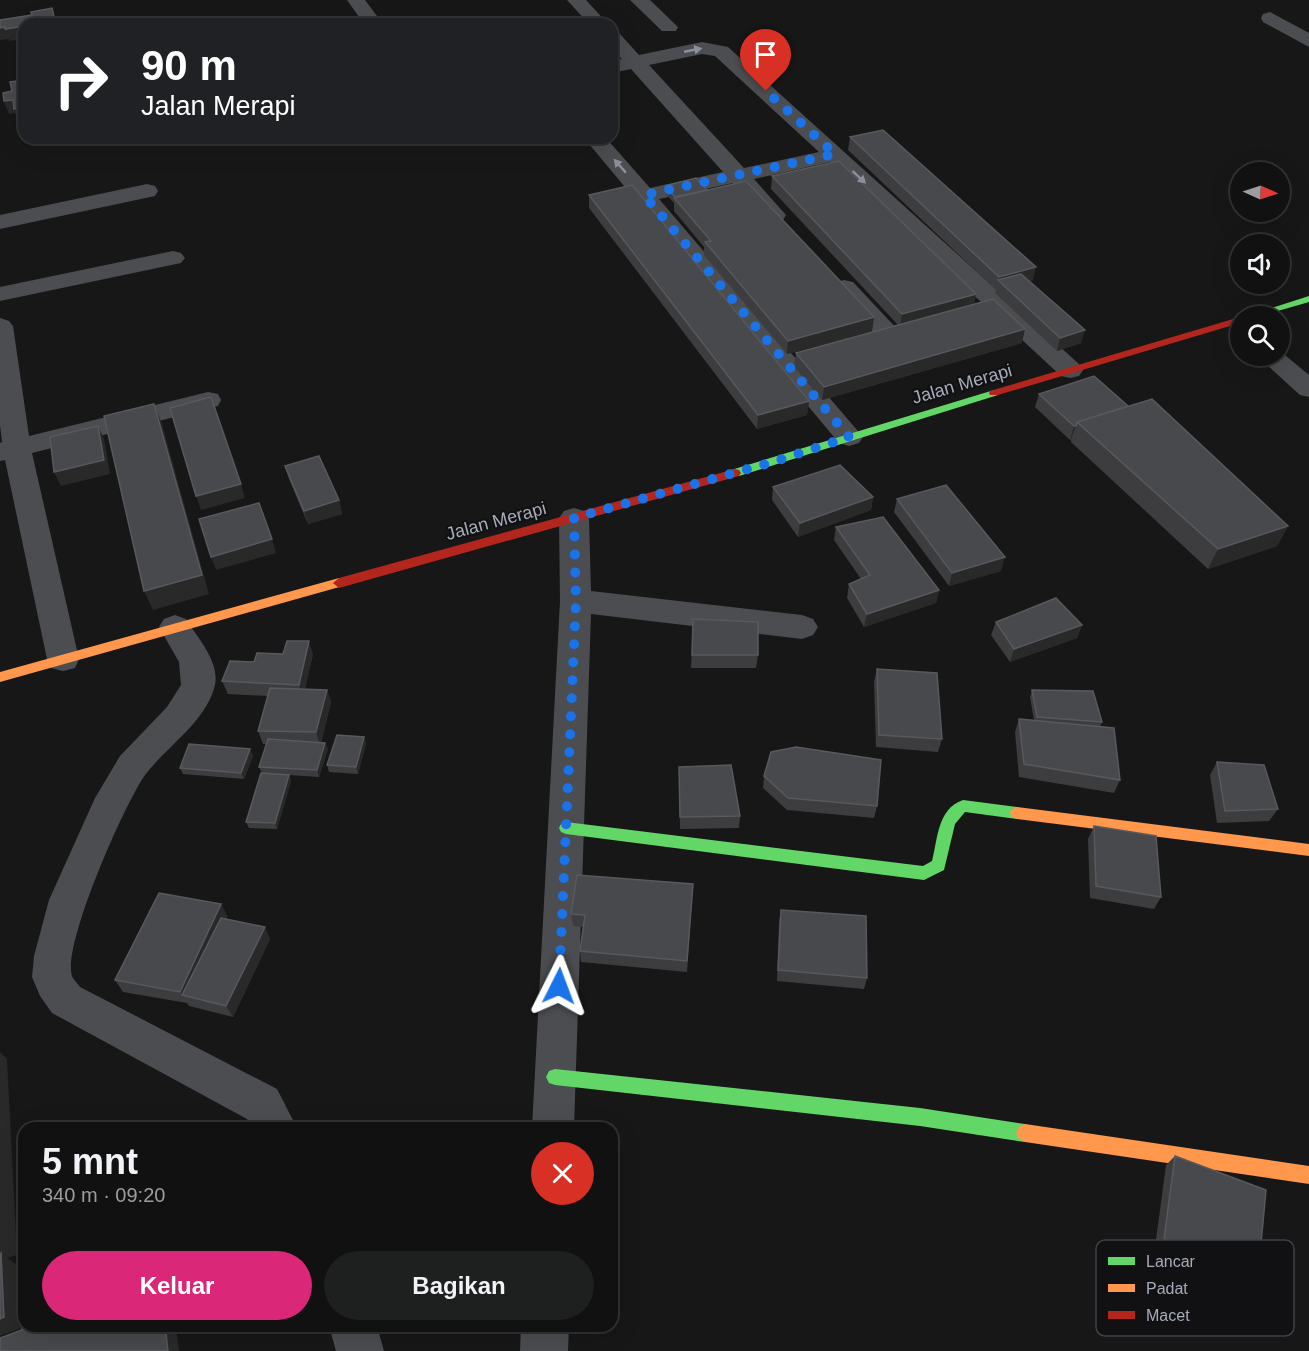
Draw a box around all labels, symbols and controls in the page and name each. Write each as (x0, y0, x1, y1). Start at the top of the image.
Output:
pin (740, 29, 791, 91)
icon: arrive (749, 38, 782, 71)
icon: right (42, 42, 120, 120)
text: 90 m (141, 42, 237, 89)
one-way arrow (684, 45, 703, 54)
text: Jalan Merapi (141, 91, 296, 121)
one-way arrow (614, 159, 627, 174)
north arrow (1230, 162, 1290, 222)
map controls (1230, 162, 1290, 366)
one-way arrow (852, 170, 867, 184)
button: sound (1230, 234, 1290, 294)
button: search (1230, 306, 1290, 366)
street label: Jalan Merapi (910, 360, 1014, 408)
street label: Jalan Merapi (444, 498, 548, 544)
position arrow (527, 954, 591, 1018)
text: 5 mnt (42, 1141, 138, 1182)
button: close (531, 1142, 594, 1205)
text: 340 m · 09:20 (42, 1184, 165, 1206)
legend (1096, 1240, 1294, 1336)
button: Keluar (42, 1251, 312, 1320)
button: Bagikan (324, 1251, 594, 1320)
text: Lancar (1146, 1253, 1196, 1270)
text: Padat (1146, 1280, 1188, 1297)
text: Macet (1146, 1307, 1190, 1324)

